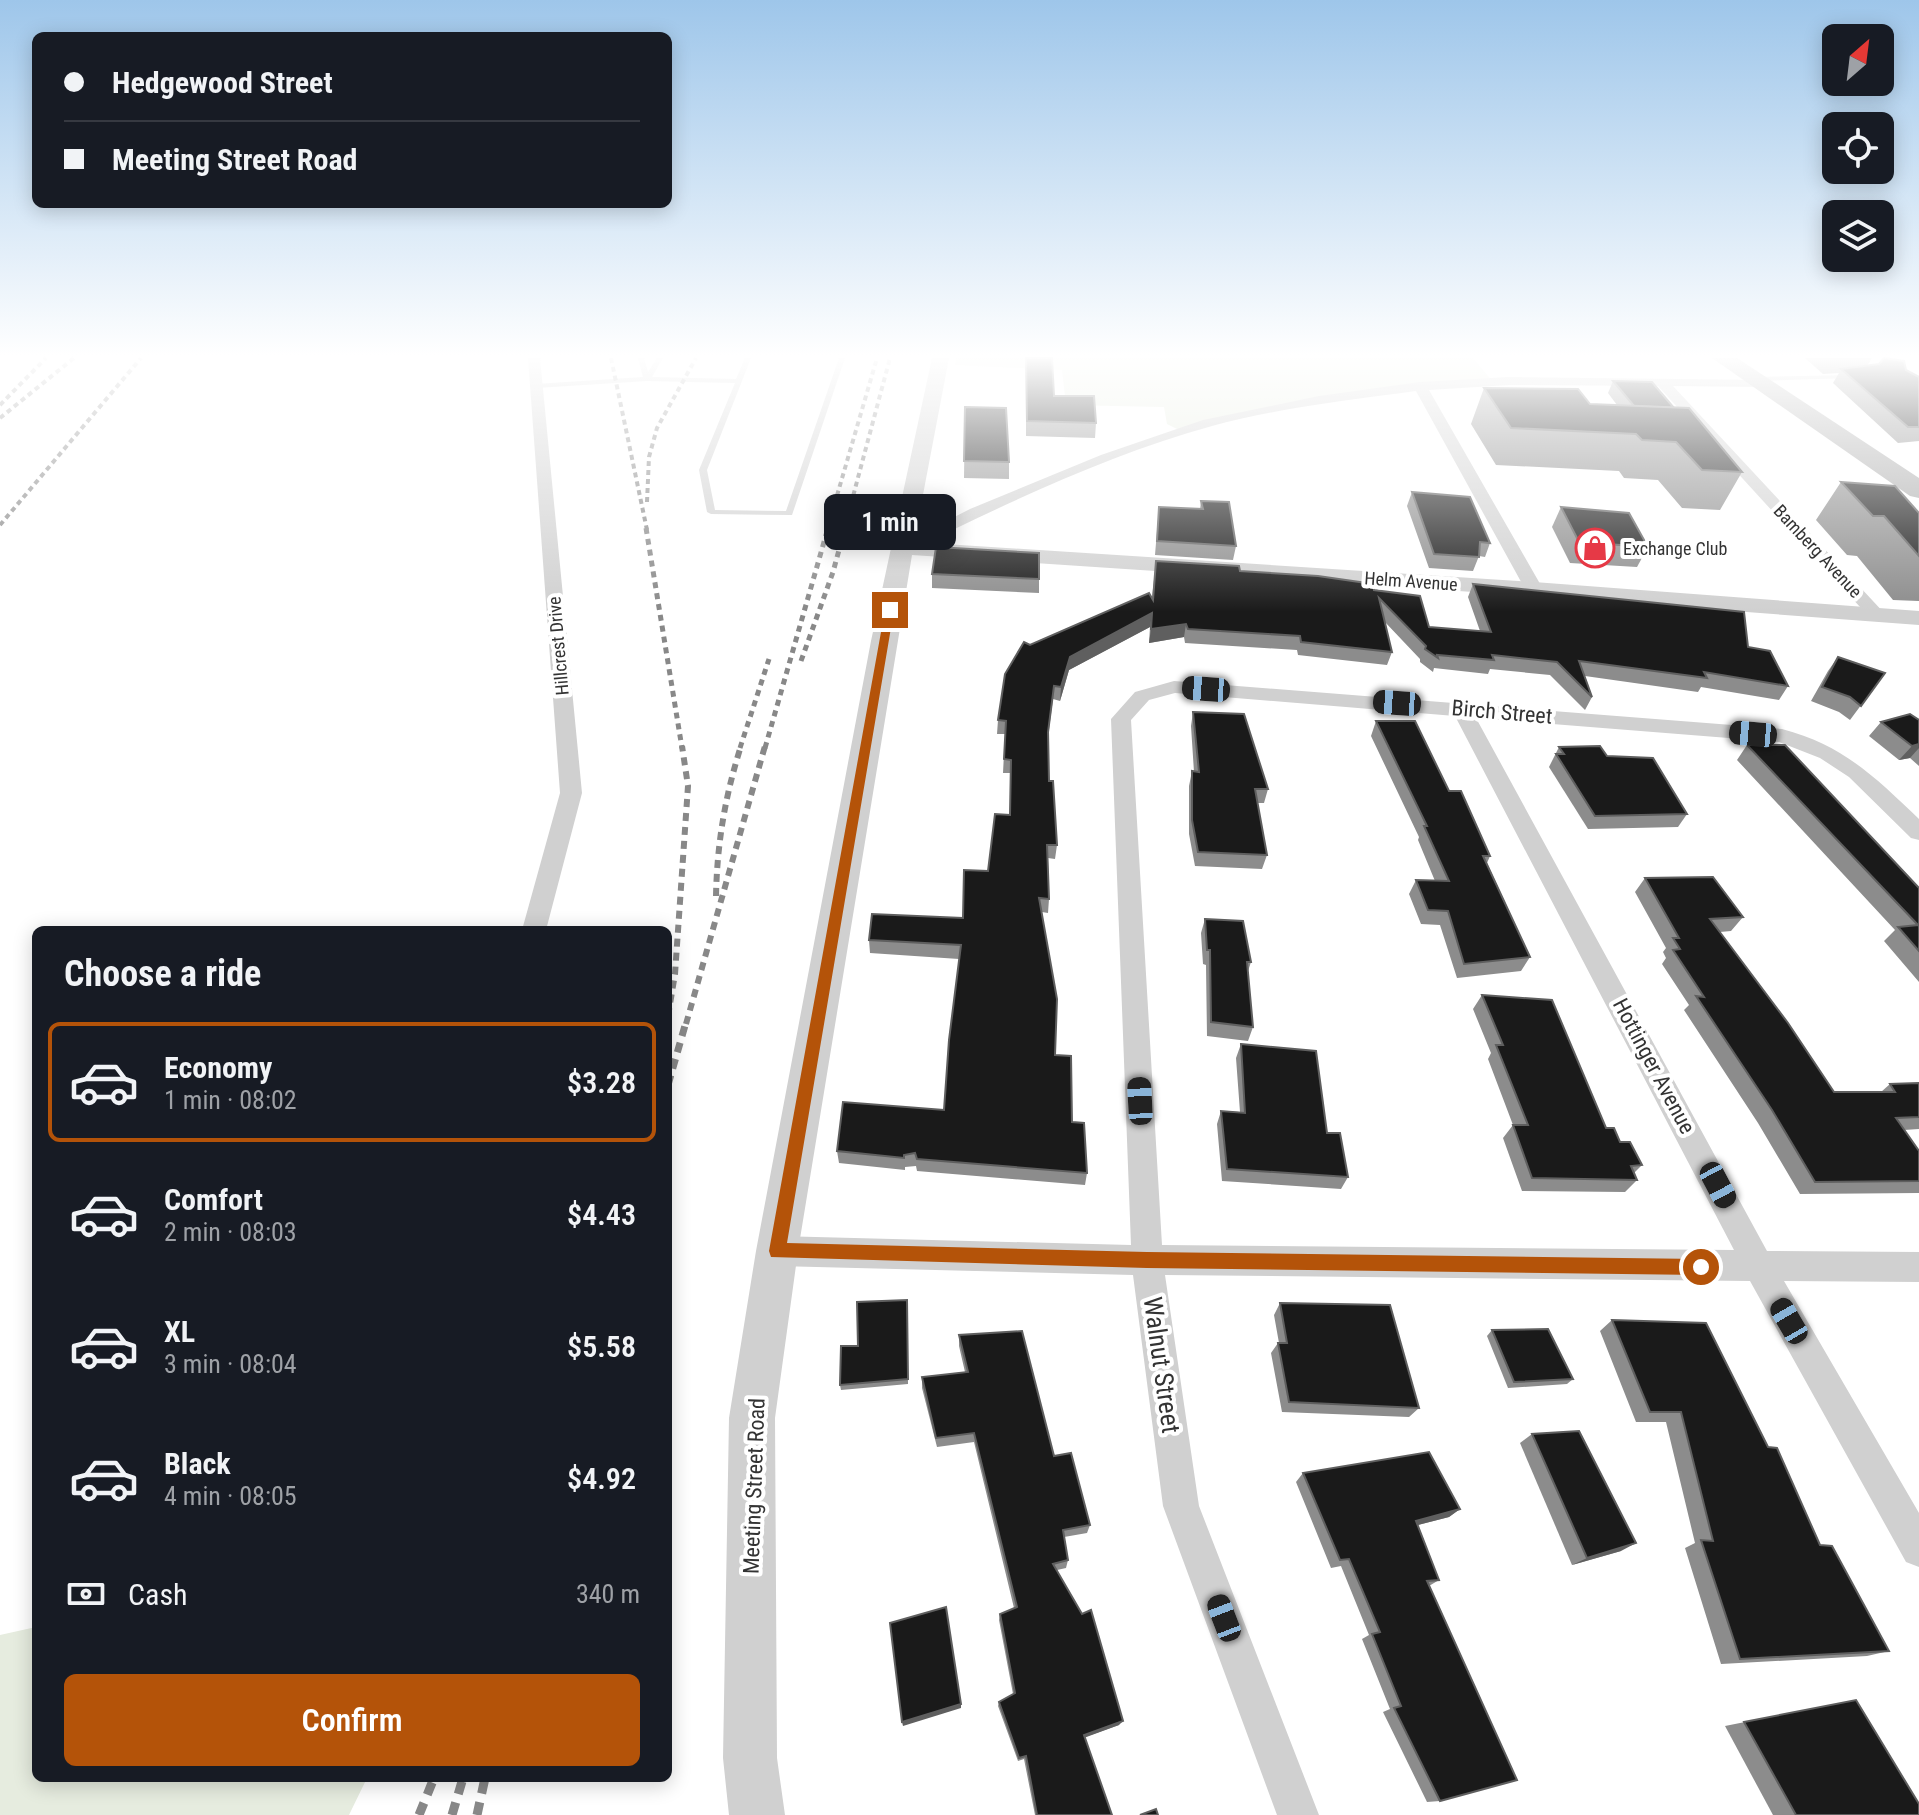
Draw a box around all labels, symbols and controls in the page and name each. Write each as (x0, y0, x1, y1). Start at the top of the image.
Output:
north arrow (1822, 24, 1894, 96)
map controls (1822, 24, 1894, 272)
text: Hedgewood Street (112, 65, 333, 100)
button: locate (1822, 112, 1894, 184)
text: Meeting Street Road (112, 142, 357, 177)
button: layers (1822, 200, 1894, 272)
callout: 1 min (824, 494, 956, 550)
street label: Bamberg Avenue (1770, 500, 1866, 602)
text: 1 min (861, 507, 919, 537)
shop icon: Exchange Club (1574, 527, 1616, 569)
place label: Exchange Club (1623, 538, 1728, 559)
street label: Helm Avenue (1364, 567, 1458, 595)
route end (872, 592, 908, 628)
street label: Hillcrest Drive (543, 596, 573, 696)
car (1181, 675, 1231, 703)
car (1372, 689, 1422, 717)
street label: Birch Street (1451, 695, 1553, 729)
car (1728, 720, 1778, 748)
text: Choose a ride (64, 953, 261, 995)
street label: Hottinger Avenue (1608, 994, 1700, 1138)
icon: car (68, 1046, 140, 1118)
text: Economy (164, 1050, 272, 1085)
text: $3.28 (567, 1065, 636, 1100)
car (1127, 1076, 1153, 1126)
text: 1 min · 08:02 (164, 1085, 297, 1115)
car (1696, 1158, 1740, 1212)
icon: car (68, 1178, 140, 1250)
text: Comfort (164, 1182, 263, 1217)
text: $4.43 (567, 1197, 636, 1232)
text: 2 min · 08:03 (164, 1217, 297, 1247)
route start (1683, 1249, 1719, 1285)
car (1767, 1294, 1811, 1348)
street label: Walnut Street (1138, 1295, 1186, 1435)
icon: car (68, 1310, 140, 1382)
text: XL (164, 1314, 195, 1349)
text: $5.58 (567, 1329, 636, 1364)
text: 3 min · 08:04 (164, 1349, 297, 1379)
street label: Meeting Street Road (738, 1398, 770, 1574)
icon: car (68, 1442, 140, 1514)
text: Black (164, 1446, 231, 1481)
text: $4.92 (567, 1461, 636, 1496)
text: 4 min · 08:05 (164, 1481, 297, 1511)
icon: cash (64, 1572, 108, 1616)
text: Cash (128, 1577, 188, 1612)
text: 340 m (576, 1579, 640, 1609)
car (1204, 1591, 1244, 1645)
button: Confirm (64, 1674, 640, 1766)

